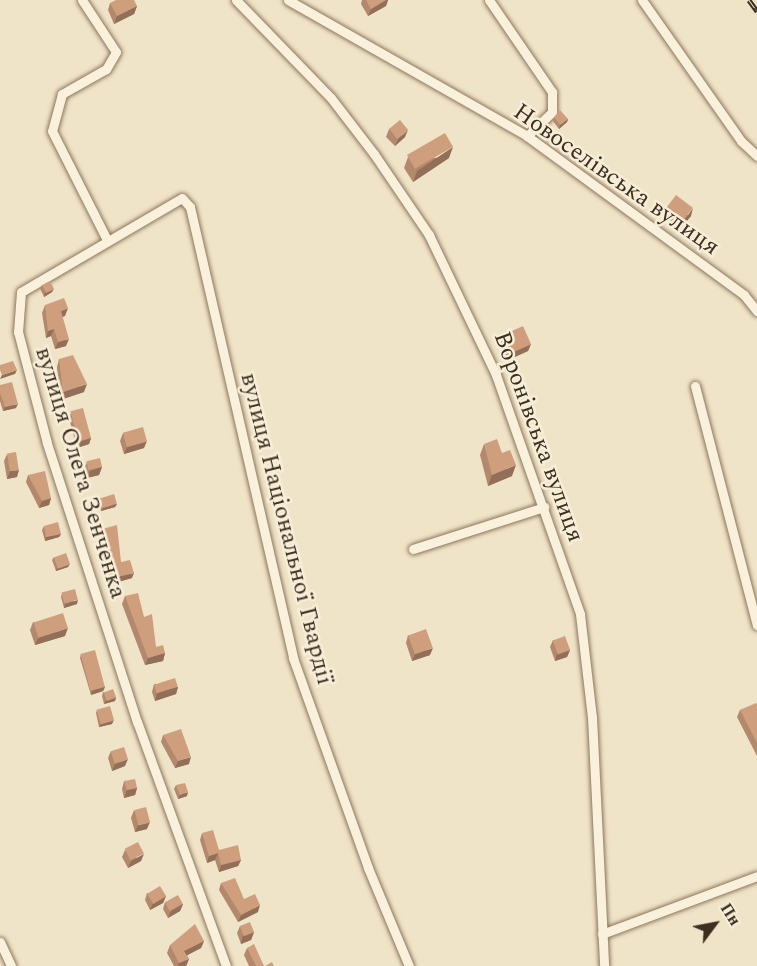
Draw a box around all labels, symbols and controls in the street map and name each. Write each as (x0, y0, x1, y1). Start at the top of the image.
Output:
street label: Новоселівська вулиця (507, 98, 725, 262)
street label: Воронівська вулиця (487, 328, 589, 546)
street label: вулиця Олега Зенченка (28, 344, 132, 602)
street label: вулиця Національної Гвардії (233, 370, 339, 688)
north arrow (685, 894, 745, 954)
text: Пн (714, 898, 747, 931)

